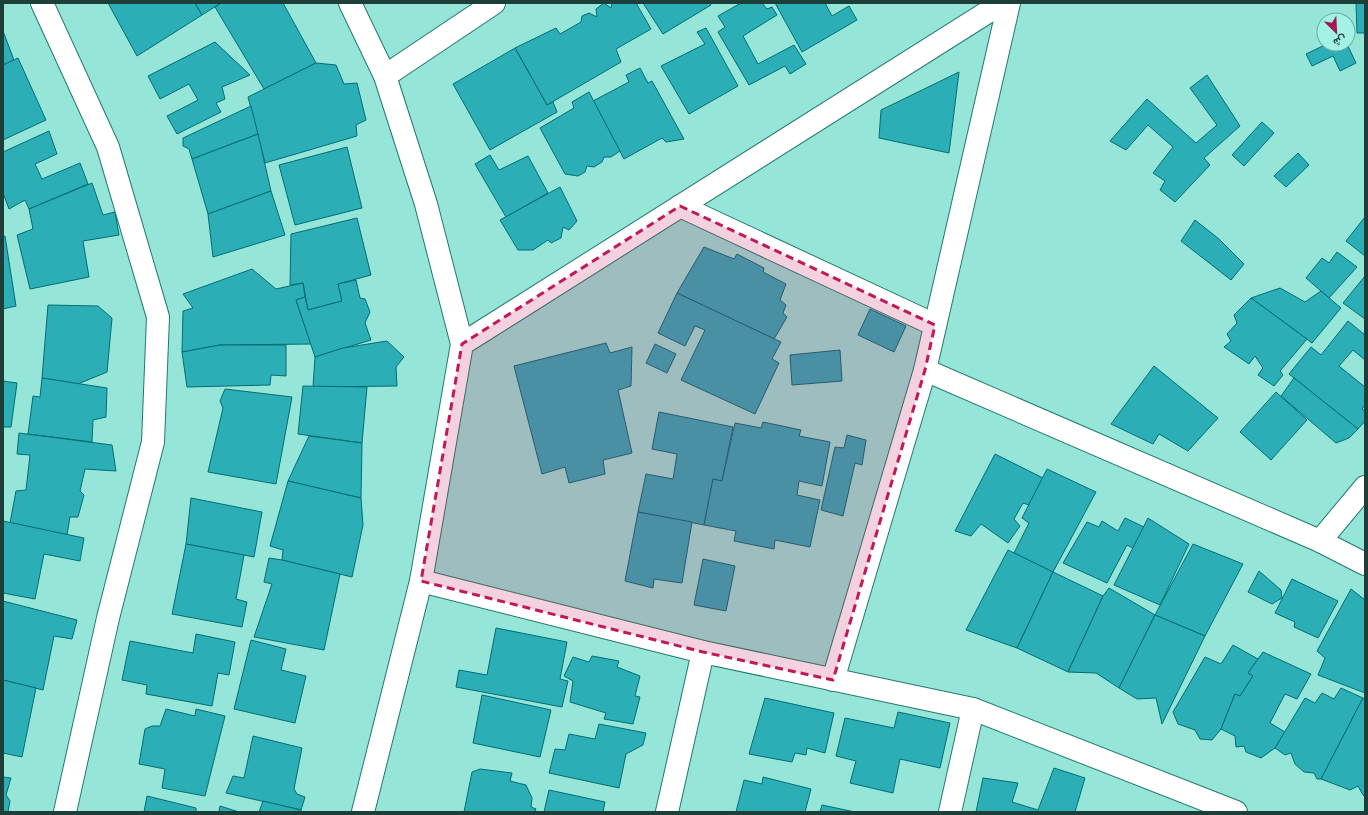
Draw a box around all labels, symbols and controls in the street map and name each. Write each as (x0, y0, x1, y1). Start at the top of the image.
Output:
north arrow (1316, 12, 1356, 52)
text: ش (1331, 32, 1349, 50)

